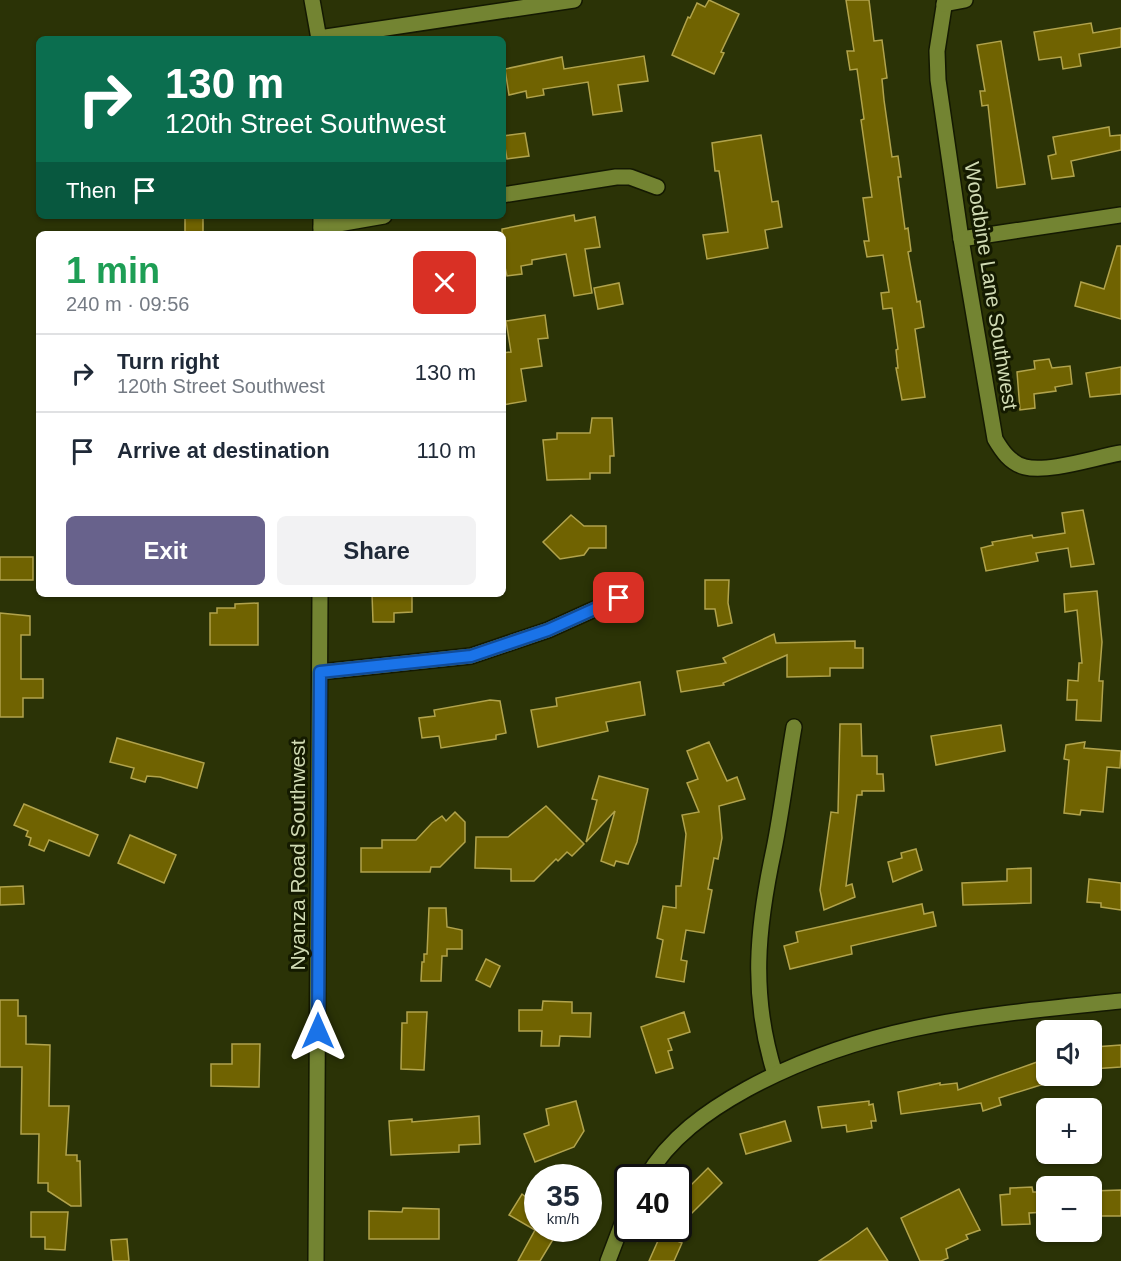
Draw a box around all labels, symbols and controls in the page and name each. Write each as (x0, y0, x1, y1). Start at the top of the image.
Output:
icon: right (66, 60, 144, 138)
text: 130 m (165, 60, 284, 107)
text: 120th Street Southwest (165, 109, 446, 139)
street label: Woodbine Lane Southwest (961, 160, 1022, 412)
icon: arrive (128, 174, 161, 207)
text: Then (66, 178, 116, 203)
text: 1 min (66, 250, 160, 291)
button: close (413, 251, 476, 314)
text: 240 m · 09:56 (66, 293, 189, 315)
text: Turn right (117, 349, 219, 374)
icon: right (66, 357, 99, 390)
text: 130 m (415, 360, 476, 385)
text: 120th Street Southwest (117, 375, 325, 397)
icon: arrive (66, 435, 99, 468)
text: Arrive at destination (117, 438, 330, 463)
text: 110 m (416, 438, 476, 463)
button: Exit (66, 516, 265, 585)
button: Share (277, 516, 476, 585)
pin (593, 572, 644, 623)
icon: arrive (602, 581, 635, 614)
street label: Nyanza Road Southwest (286, 739, 309, 971)
position arrow (286, 999, 350, 1063)
map controls (1036, 1020, 1102, 1242)
button: sound (1036, 1020, 1102, 1086)
button: + (1036, 1098, 1102, 1164)
speed limit sign: 40 (614, 1164, 692, 1242)
button: − (1036, 1176, 1102, 1242)
text: 35 (546, 1179, 580, 1212)
text: km/h (547, 1210, 579, 1227)

